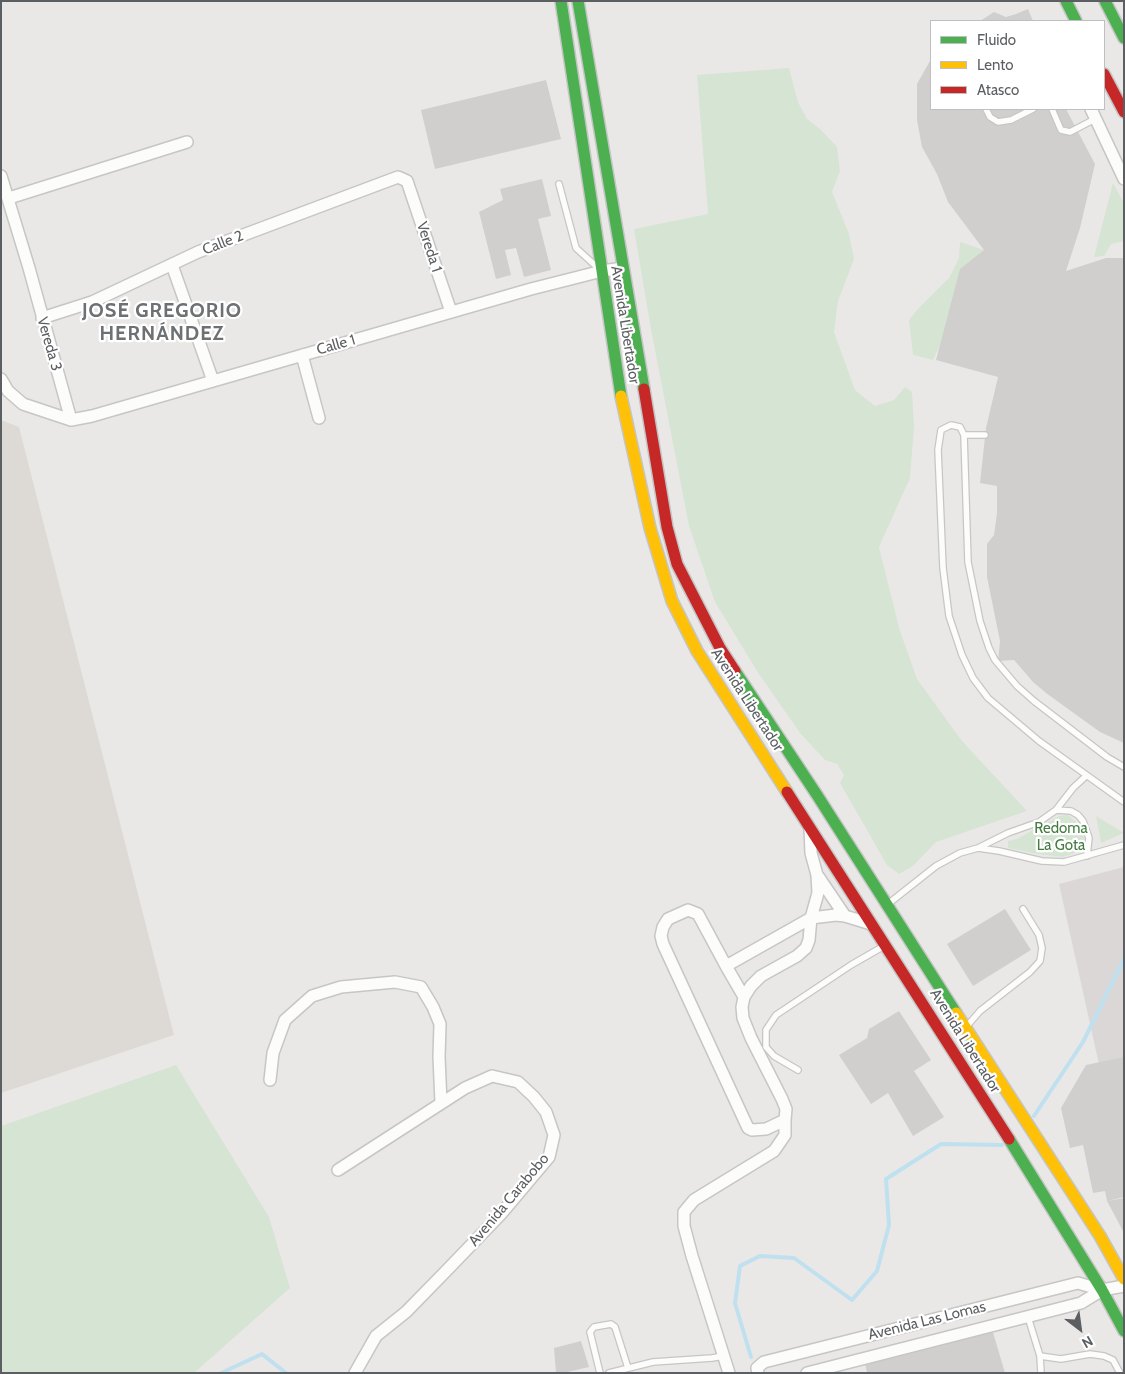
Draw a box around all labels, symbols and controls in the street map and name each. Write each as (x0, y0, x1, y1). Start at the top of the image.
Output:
legend (930, 20, 1105, 110)
text: Fluido (977, 31, 1016, 49)
text: Lento (977, 56, 1014, 74)
text: Atasco (977, 81, 1019, 99)
street label: Vereda 1 (412, 220, 446, 274)
street label: Calle 2 (200, 227, 246, 259)
street label: Avenida Libertador (607, 265, 643, 385)
district label: JOSÉ GREGORIO HERNÁNDEZ (80, 299, 244, 346)
street label: Vereda 3 (33, 315, 65, 373)
street label: Calle 1 (315, 331, 357, 359)
street label: Avenida Libertador (707, 645, 787, 755)
park label: Redoma La Gota (1034, 820, 1088, 855)
street label: Avenida Libertador (926, 986, 1004, 1096)
street label: Avenida Carabobo (465, 1150, 553, 1250)
street label: Avenida Las Lomas (866, 1298, 988, 1344)
north arrow (1055, 1304, 1105, 1354)
text: N (1079, 1332, 1096, 1352)

